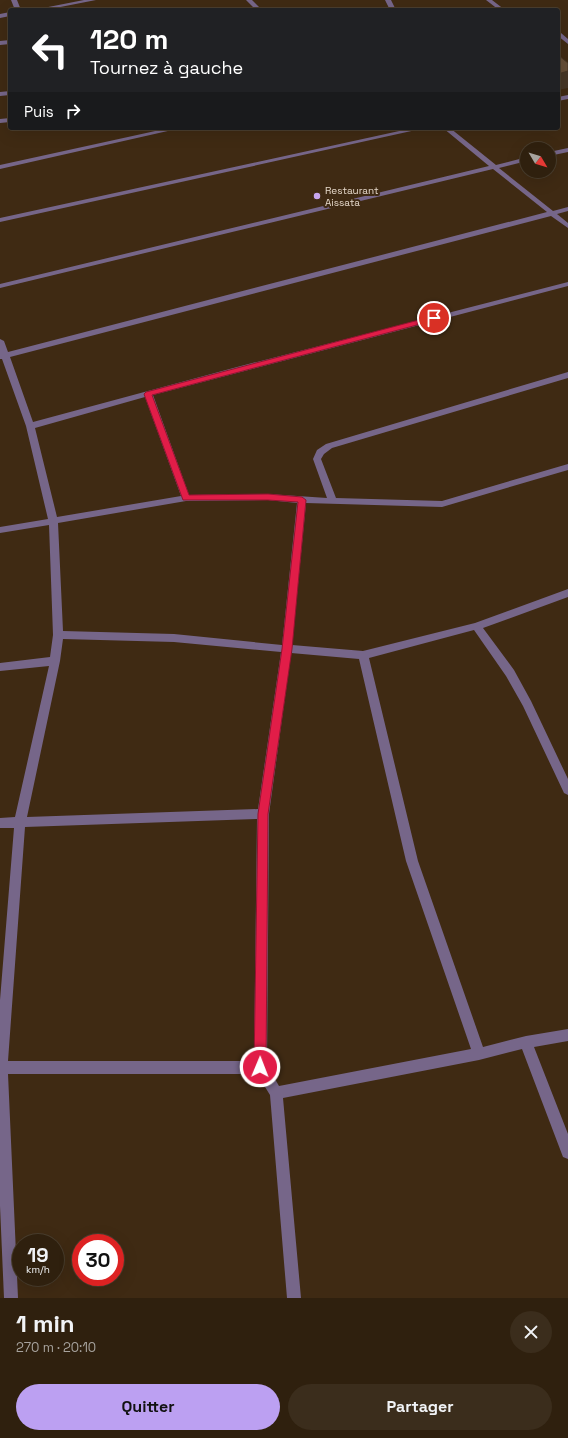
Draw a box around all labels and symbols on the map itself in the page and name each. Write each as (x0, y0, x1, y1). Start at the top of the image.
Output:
north arrow (520, 142, 556, 178)
place label: Restaurant Aissata (325, 184, 379, 209)
marker: Restaurant Aissata (312, 191, 322, 201)
pin (417, 301, 451, 335)
position arrow (239, 1046, 281, 1088)
speed limit sign: 30 (72, 1234, 124, 1286)

